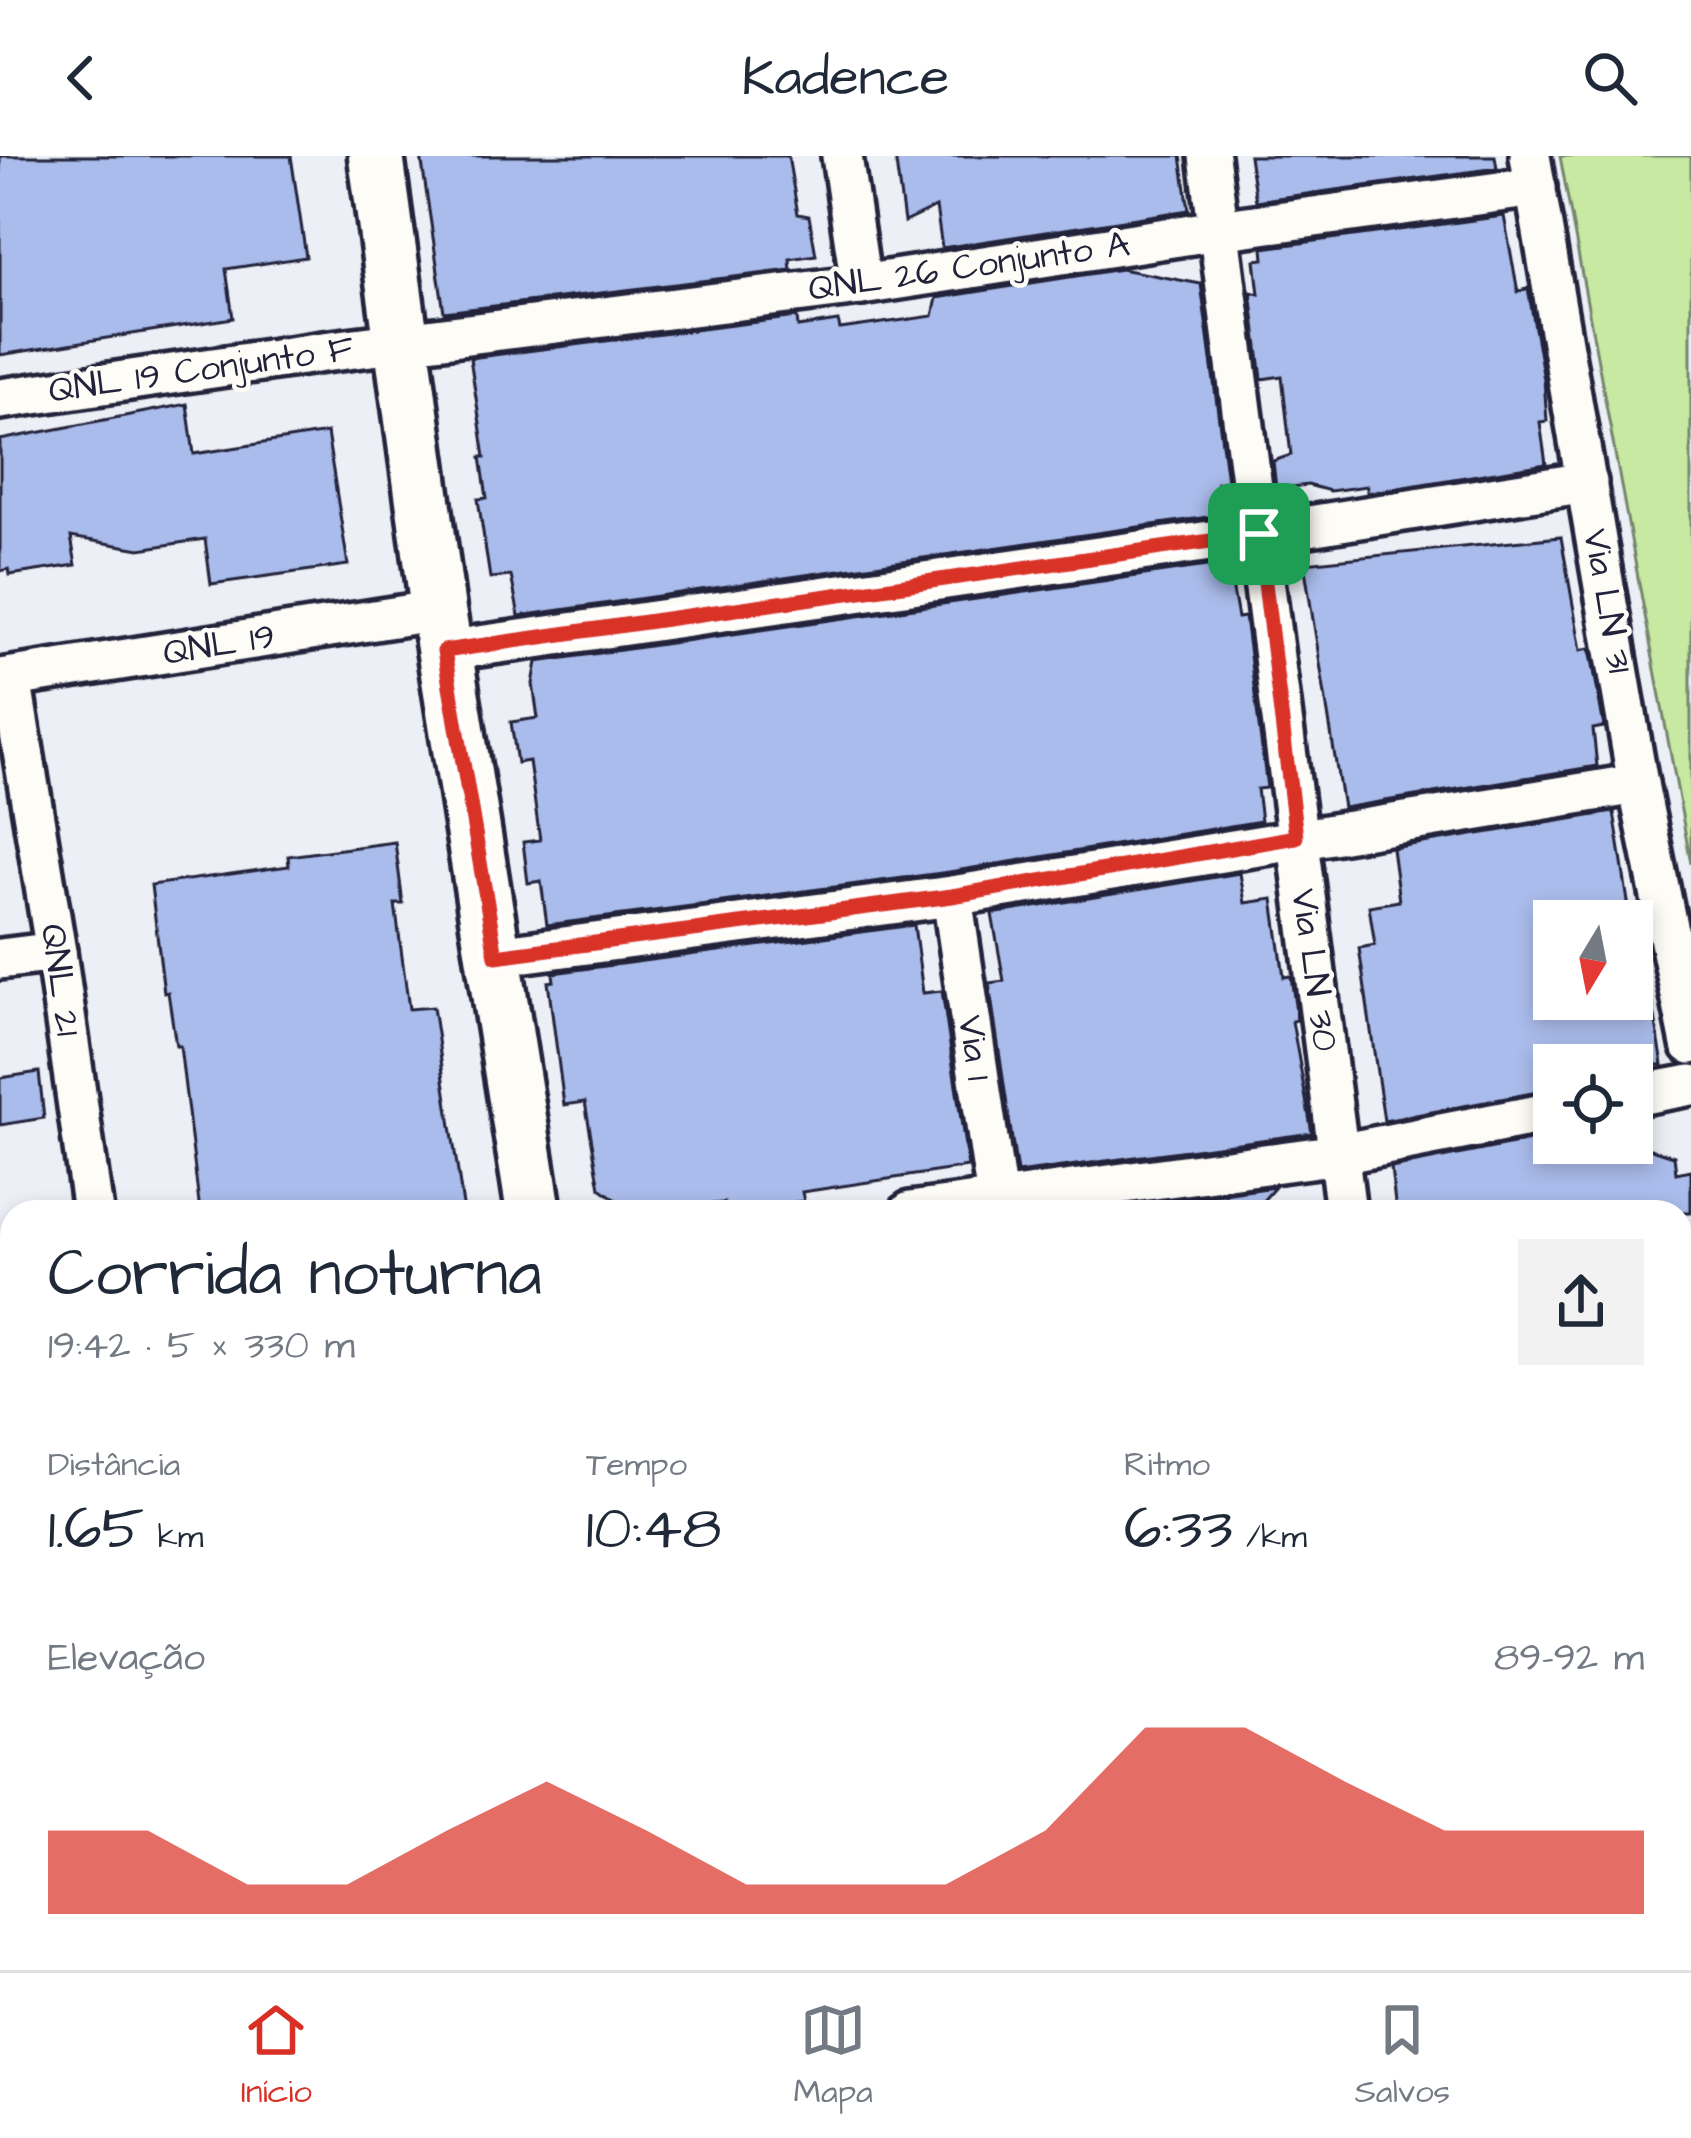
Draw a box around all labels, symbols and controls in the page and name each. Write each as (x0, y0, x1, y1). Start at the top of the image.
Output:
text: Kadence (742, 41, 949, 116)
icon: back (48, 45, 114, 111)
icon: search (1577, 45, 1643, 111)
street label: QNL 26 Conjunto A (805, 219, 1133, 315)
street label: QNL 19 Conjunto F (45, 323, 357, 417)
pin (1208, 483, 1310, 585)
icon: arrive (1226, 501, 1292, 567)
street label: Via LN 31 (1569, 525, 1645, 677)
street label: QNL 19 (159, 611, 279, 679)
street label: Via LN 30 (1277, 885, 1351, 1055)
north arrow (1533, 900, 1653, 1020)
map controls (1533, 900, 1653, 1164)
street label: QNL 21 (27, 921, 93, 1039)
street label: Via 1 (944, 1012, 1004, 1084)
button: locate (1533, 1044, 1653, 1164)
text: Corrida noturna (48, 1229, 542, 1321)
button: share (1518, 1239, 1644, 1365)
text: 19:42 · 5 × 330 m (48, 1320, 355, 1374)
text: Distância (48, 1442, 180, 1488)
text: Tempo (586, 1442, 687, 1488)
text: Ritmo (1124, 1442, 1210, 1488)
text: 1.65 (48, 1488, 144, 1571)
text: 10:48 (586, 1488, 721, 1571)
text: 6:33 (1124, 1488, 1233, 1571)
text: km (144, 1514, 203, 1560)
text: /km (1233, 1514, 1307, 1560)
text: Elevação (48, 1632, 205, 1686)
text: 89–92 m (1494, 1632, 1644, 1686)
tab: Início (241, 1997, 312, 2115)
tab: Mapa (794, 1997, 873, 2115)
tab: Salvos (1355, 1997, 1450, 2115)

